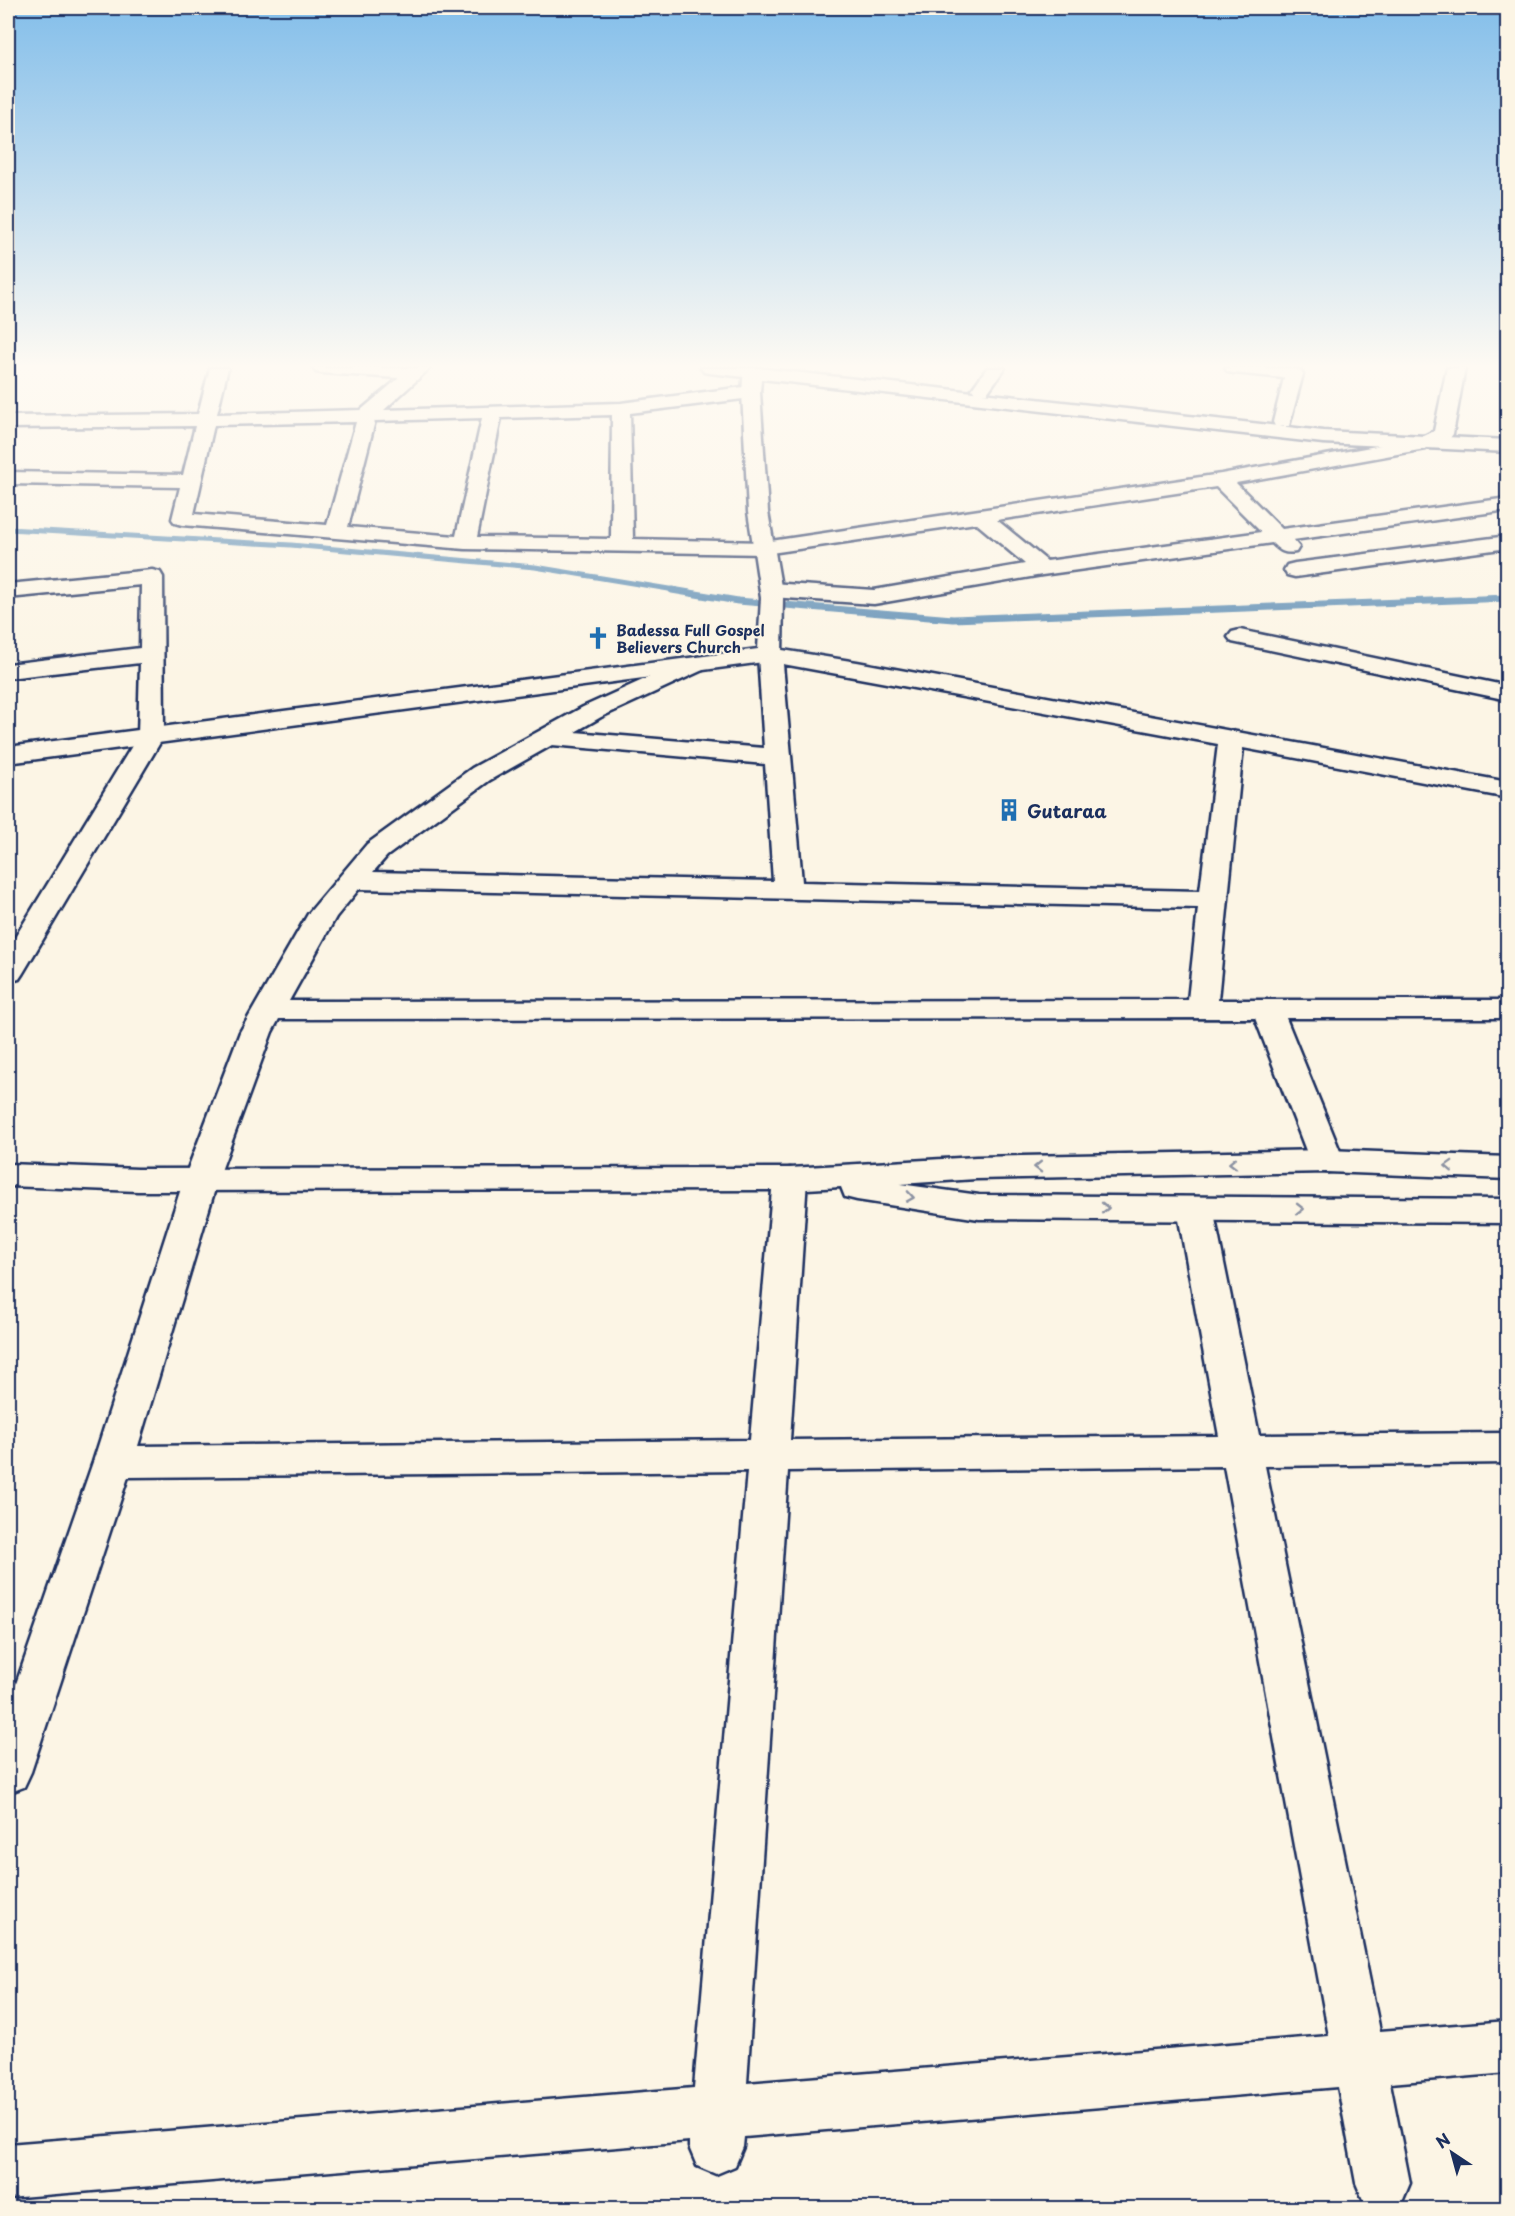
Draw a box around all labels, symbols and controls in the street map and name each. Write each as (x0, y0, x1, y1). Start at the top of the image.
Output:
place label: Badessa Full Gospel Believers Church (616, 618, 765, 658)
church icon: Badessa Full Gospel Believers Church (585, 625, 611, 651)
building icon: Gutaraa (996, 797, 1022, 823)
place label: Gutaraa (1027, 797, 1107, 824)
one-way arrow (1229, 1157, 1238, 1169)
one-way arrow (1445, 1160, 1454, 1172)
one-way arrow (1034, 1161, 1043, 1173)
one-way arrow (905, 1190, 915, 1203)
one-way arrow (1100, 1202, 1109, 1214)
one-way arrow (1295, 1203, 1304, 1215)
north arrow (1422, 2123, 1482, 2183)
text: N (1430, 2127, 1455, 2153)

